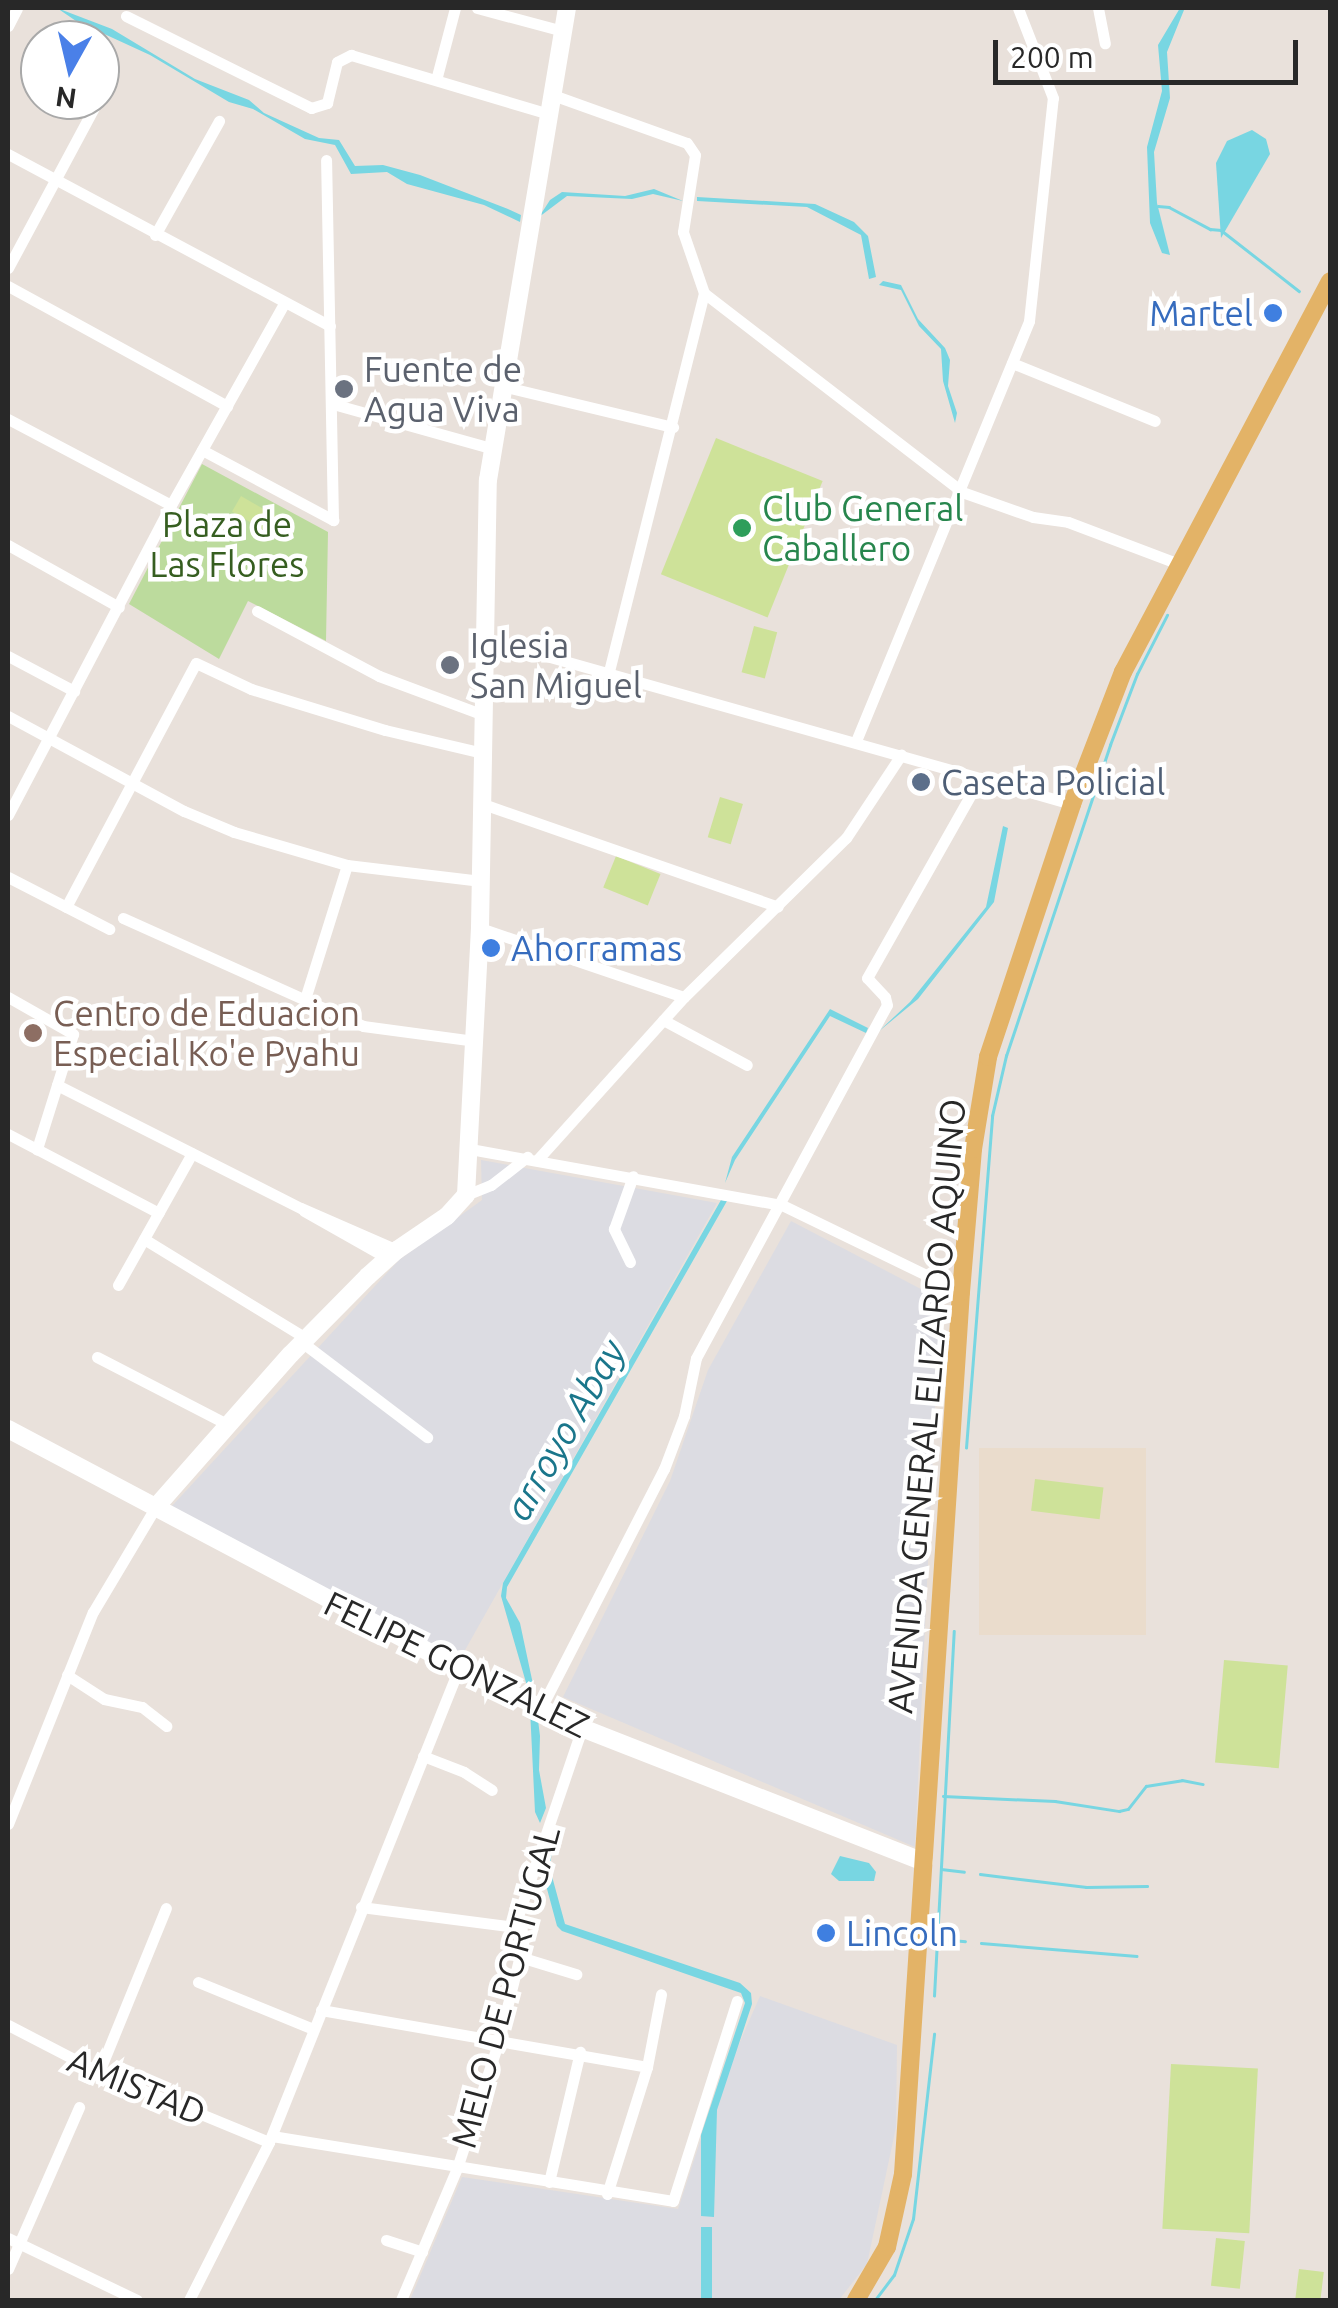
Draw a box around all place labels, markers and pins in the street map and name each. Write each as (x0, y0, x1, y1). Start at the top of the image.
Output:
place label: Martel (1149, 292, 1253, 334)
marker: Martel (1262, 302, 1284, 324)
place label: Fuente de Agua Viva (364, 348, 522, 430)
marker: Fuente de Agua Viva (333, 378, 355, 400)
place label: Club General Caballero (762, 487, 963, 569)
marker: Club General Caballero (731, 517, 753, 539)
place label: Iglesia San Miguel (470, 624, 642, 706)
marker: Iglesia San Miguel (439, 654, 461, 676)
place label: Caseta Policial (941, 761, 1165, 803)
marker: Caseta Policial (910, 771, 932, 793)
place label: Ahorramas (511, 927, 682, 969)
marker: Ahorramas (480, 937, 502, 959)
place label: Centro de Eduacion Especial Ko'e Pyahu (53, 992, 360, 1074)
marker: Centro de Eduacion Especial Ko'e Pyahu (22, 1022, 44, 1044)
place label: Lincoln (846, 1912, 958, 1954)
marker: Lincoln (815, 1922, 837, 1944)

